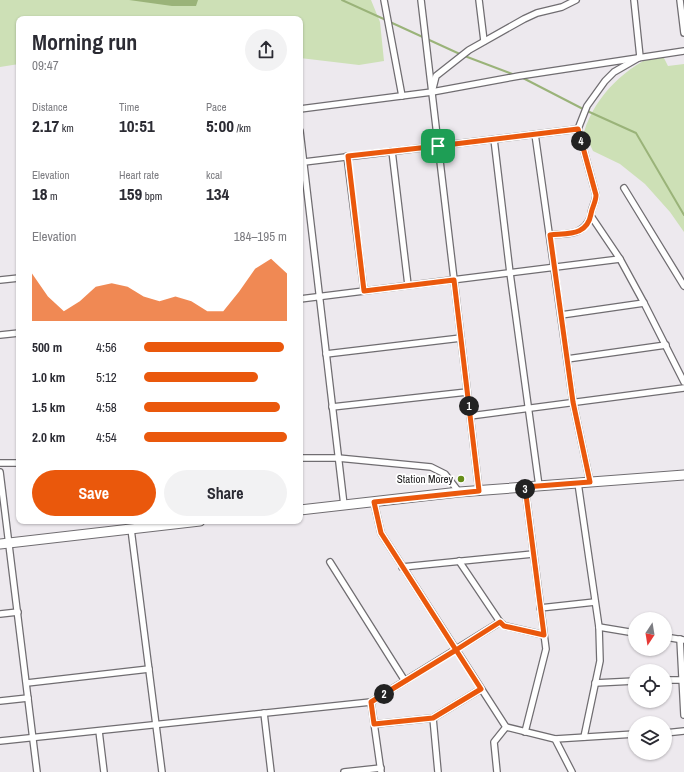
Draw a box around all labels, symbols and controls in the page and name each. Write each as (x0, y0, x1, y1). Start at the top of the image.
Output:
text: Morning run (32, 27, 137, 57)
button: share (245, 29, 287, 71)
text: 09:47 (32, 57, 59, 74)
text: Distance (32, 100, 68, 114)
text: Time (119, 100, 139, 114)
text: Pace (206, 100, 227, 114)
text: 2.17 (32, 114, 59, 137)
text: 10:51 (119, 114, 155, 137)
text: 5:00 (206, 114, 234, 137)
text: km (59, 121, 74, 135)
text: /km (234, 121, 251, 135)
pin (421, 129, 455, 163)
pin: 4 (571, 131, 591, 151)
text: 4 (578, 134, 584, 148)
icon: arrive (427, 135, 449, 157)
text: Elevation (32, 168, 70, 182)
text: Heart rate (119, 168, 159, 182)
text: kcal (206, 168, 222, 182)
text: 18 (32, 182, 48, 205)
text: 159 (119, 182, 142, 205)
text: 134 (206, 182, 229, 205)
text: m (48, 189, 58, 203)
text: bpm (142, 189, 162, 203)
text: Elevation (32, 228, 76, 245)
text: 184–195 m (234, 228, 287, 245)
text: 500 m (32, 339, 62, 356)
text: 4:56 (96, 339, 117, 356)
text: 1.0 km (32, 369, 65, 386)
text: 5:12 (96, 369, 117, 386)
pin: 1 (459, 396, 479, 416)
text: 1.5 km (32, 399, 65, 416)
text: 4:58 (96, 399, 117, 416)
text: 1 (466, 399, 472, 413)
text: 2.0 km (32, 429, 65, 446)
text: 4:54 (96, 429, 117, 446)
button: Save (32, 470, 156, 516)
button: Share (164, 470, 287, 516)
place label: Station Morey (397, 472, 453, 486)
marker: Station Morey (456, 474, 466, 484)
pin: 3 (515, 479, 535, 499)
text: 3 (522, 482, 528, 496)
north arrow (628, 612, 672, 656)
map controls (628, 612, 672, 760)
button: locate (628, 664, 672, 708)
pin: 2 (374, 684, 394, 704)
text: 2 (381, 687, 387, 701)
button: layers (628, 716, 672, 760)

